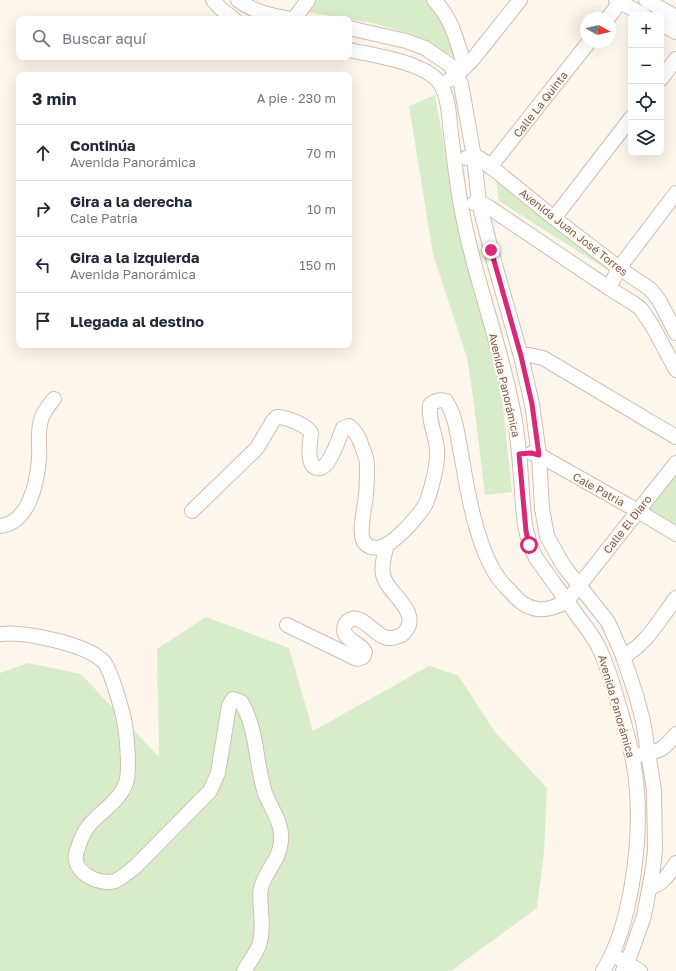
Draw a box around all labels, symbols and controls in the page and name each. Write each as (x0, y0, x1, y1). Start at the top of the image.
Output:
north arrow (580, 12, 616, 48)
map controls (628, 12, 664, 156)
button: + (628, 12, 664, 48)
search box (16, 16, 352, 60)
icon: search (30, 27, 52, 49)
text: Buscar aquí (62, 29, 146, 47)
button: − (628, 48, 664, 84)
street label: Calle La Quinta (510, 68, 570, 140)
button: locate (628, 84, 664, 120)
text: 3 min (32, 88, 76, 109)
text: A pie · 230 m (257, 90, 336, 106)
button: layers (628, 120, 664, 156)
text: Continúa (70, 136, 136, 154)
icon: ahead (32, 142, 54, 164)
text: 70 m (306, 145, 336, 161)
text: Avenida Panorámica (70, 154, 196, 170)
street label: Avenida Juan José Torres (517, 186, 631, 278)
text: Gira a la derecha (70, 192, 192, 210)
icon: right (32, 198, 54, 220)
text: 10 m (307, 201, 336, 217)
text: Cale Patria (70, 210, 138, 226)
route end (482, 241, 500, 259)
text: Gira a la izquierda (70, 248, 200, 266)
icon: left (32, 254, 54, 276)
text: 150 m (299, 257, 336, 273)
text: Avenida Panorámica (70, 266, 196, 282)
icon: arrive (32, 310, 54, 332)
text: Llegada al destino (70, 312, 204, 330)
street label: Avenida Panorámica (487, 332, 523, 438)
street label: Cale Patria (571, 469, 627, 509)
street label: Calle El Diaro (600, 492, 654, 556)
route start (520, 536, 538, 554)
street label: Avenida Panorámica (596, 653, 638, 759)

